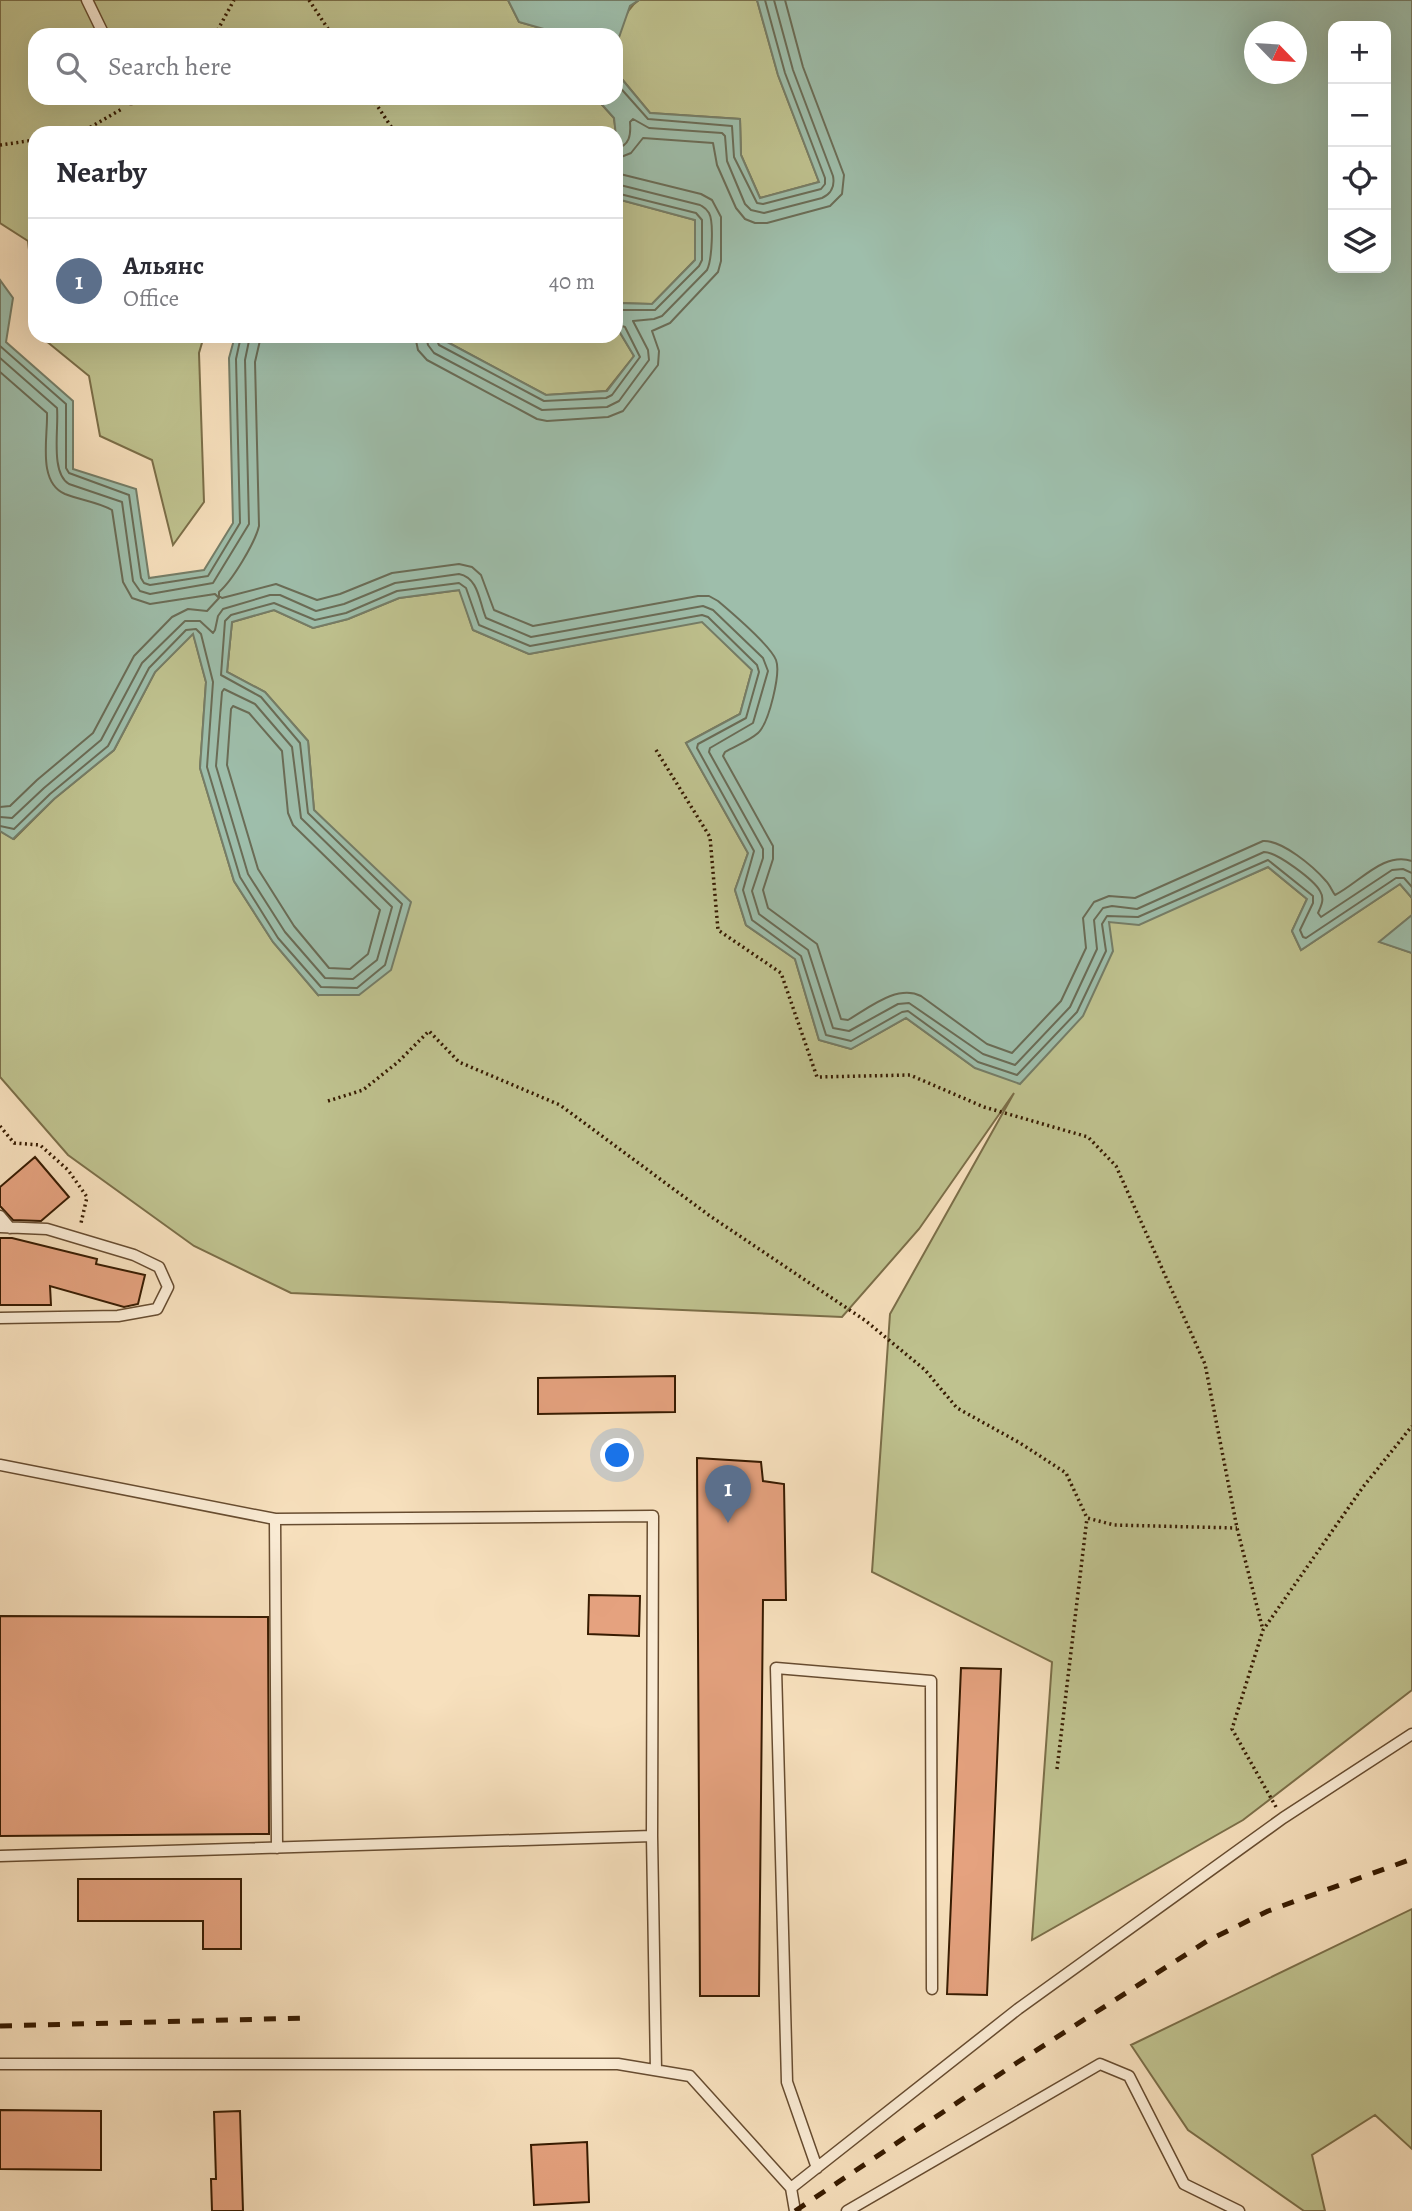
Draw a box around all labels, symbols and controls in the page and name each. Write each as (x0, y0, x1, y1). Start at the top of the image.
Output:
north arrow (1244, 21, 1307, 84)
map controls (1328, 21, 1391, 273)
button: + (1328, 21, 1391, 84)
search box (28, 28, 623, 105)
icon: search (52, 48, 90, 86)
text: Search here (108, 49, 232, 84)
button: − (1328, 84, 1391, 147)
button: locate (1328, 147, 1391, 210)
text: Nearby (56, 152, 147, 192)
button: layers (1328, 210, 1391, 273)
text: Альянс (123, 248, 204, 283)
text: 1 (75, 266, 83, 297)
text: 40 m (549, 266, 595, 297)
text: Office (123, 283, 179, 314)
your location (600, 1438, 634, 1472)
pin: 1 (705, 1465, 751, 1523)

